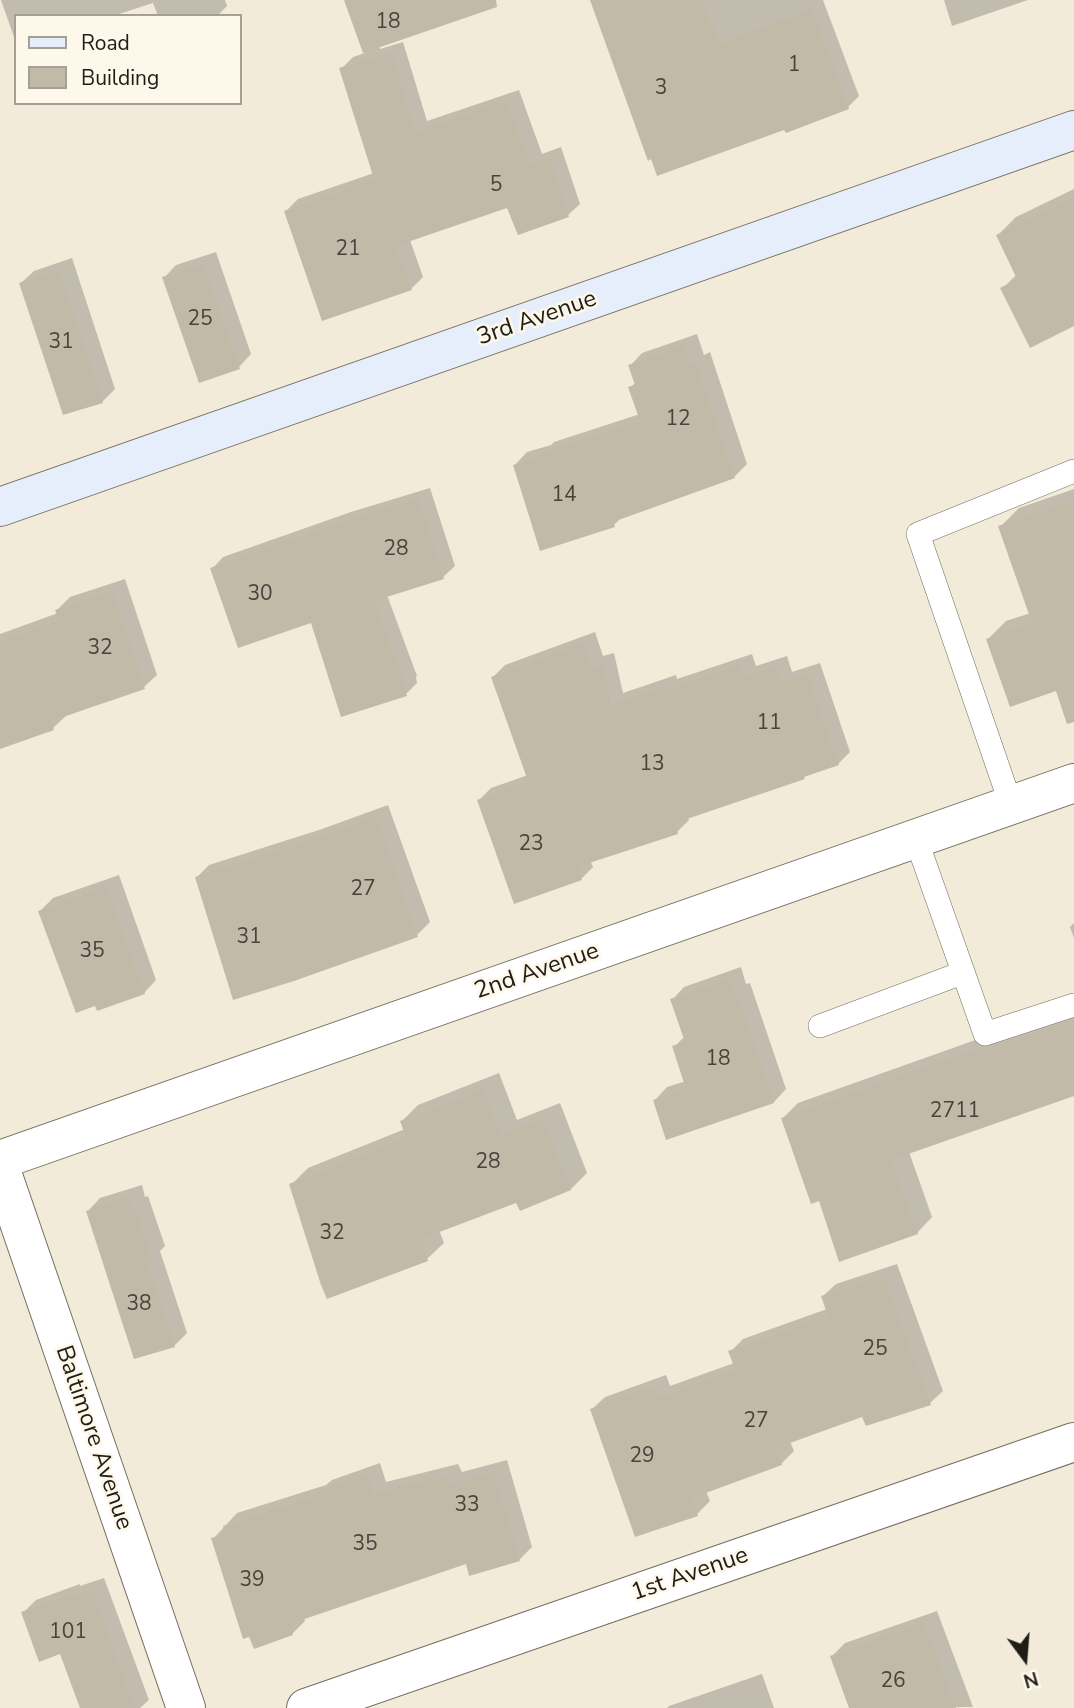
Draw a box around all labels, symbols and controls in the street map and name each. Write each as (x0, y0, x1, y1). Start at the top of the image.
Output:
house number: 18 (375, 10, 401, 36)
legend (14, 14, 242, 105)
text: Road (81, 29, 130, 57)
house number: 1 (788, 53, 800, 79)
text: Building (81, 64, 159, 92)
house number: 3 (655, 76, 667, 102)
house number: 5 (490, 173, 502, 199)
house number: 21 (335, 237, 361, 263)
street label: 3rd Avenue (473, 285, 601, 353)
house number: 25 (187, 307, 213, 333)
house number: 31 (48, 330, 74, 356)
house number: 12 (665, 407, 691, 433)
house number: 14 (551, 483, 577, 509)
house number: 28 (383, 537, 409, 563)
house number: 30 (247, 582, 273, 608)
house number: 32 (87, 636, 113, 662)
house number: 11 (756, 711, 782, 737)
house number: 13 (639, 752, 665, 778)
house number: 23 (518, 832, 544, 858)
house number: 27 (350, 877, 376, 903)
house number: 31 (236, 925, 262, 951)
street label: 2nd Avenue (471, 937, 603, 1007)
house number: 35 (79, 939, 105, 965)
house number: 18 (705, 1047, 731, 1073)
house number: 2711 (930, 1099, 980, 1125)
house number: 28 (475, 1150, 501, 1176)
house number: 32 (319, 1221, 345, 1247)
house number: 38 (126, 1292, 152, 1318)
house number: 25 (862, 1337, 888, 1363)
street label: Baltimore Avenue (48, 1342, 138, 1534)
house number: 27 (743, 1409, 769, 1435)
house number: 29 (629, 1444, 655, 1470)
house number: 33 (454, 1493, 480, 1519)
house number: 35 (352, 1532, 378, 1558)
street label: 1st Avenue (628, 1542, 752, 1608)
house number: 39 (239, 1568, 265, 1594)
house number: 101 (49, 1620, 87, 1646)
north arrow (990, 1624, 1060, 1694)
text: N (1020, 1665, 1041, 1694)
house number: 26 (880, 1669, 906, 1695)

